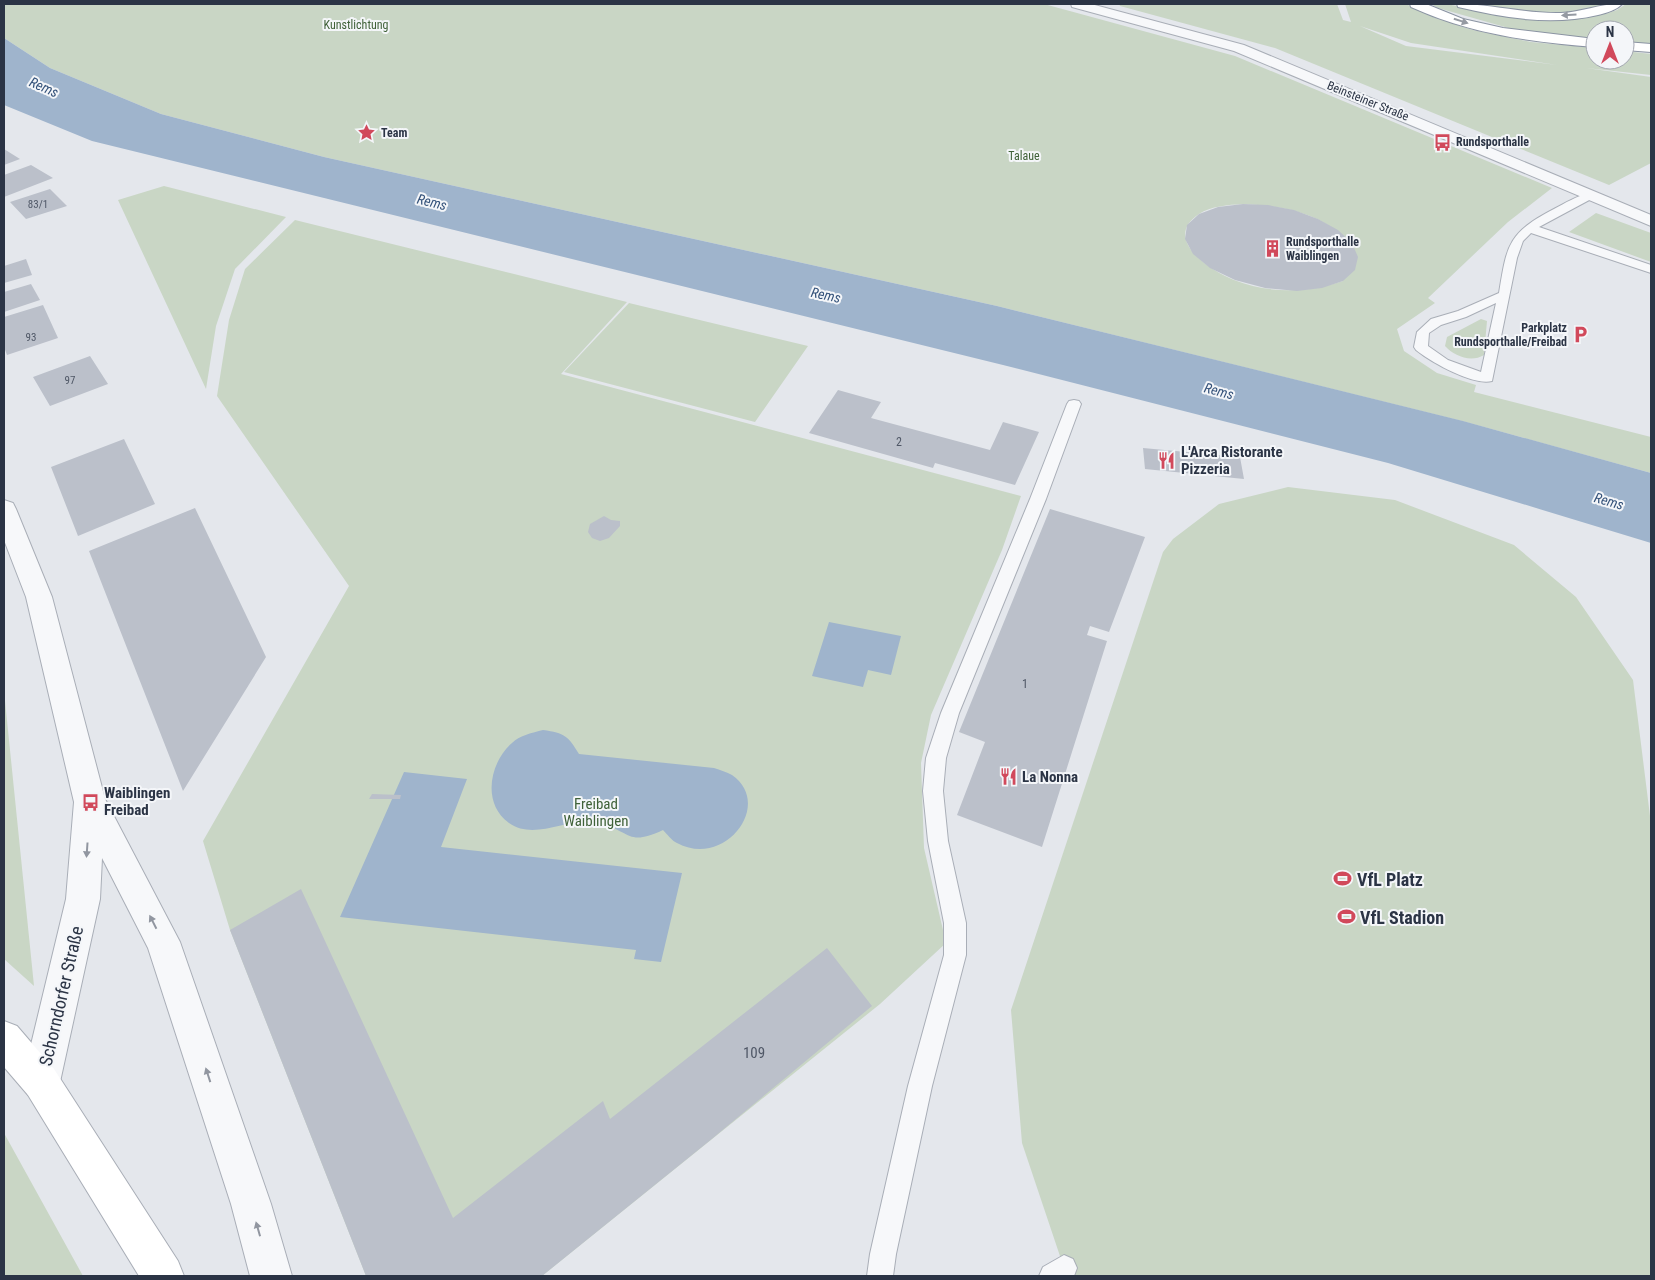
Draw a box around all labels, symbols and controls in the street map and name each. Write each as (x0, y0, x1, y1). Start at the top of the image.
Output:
one-way arrow (1561, 12, 1577, 20)
park label: Kunstlichtung (324, 18, 389, 32)
one-way arrow (1454, 18, 1469, 26)
north arrow (1585, 20, 1635, 70)
text: N (1606, 24, 1614, 40)
water label: Rems (27, 74, 61, 100)
street label: Beinsteiner Straße (1325, 78, 1411, 124)
place icon: Team (357, 123, 377, 143)
place label: Team (381, 126, 407, 140)
bus stop icon: Rundsporthalle (1432, 132, 1452, 152)
place label: Rundsporthalle (1456, 135, 1529, 149)
park label: Talaue (1008, 149, 1040, 163)
water label: Rems (416, 191, 448, 213)
house number: 83/1 (28, 198, 48, 211)
place label: Rundsporthalle Waiblingen (1286, 235, 1359, 263)
building icon: Rundsporthalle Waiblingen (1262, 239, 1282, 259)
water label: Rems (810, 284, 842, 306)
place label: Parkplatz Rundsporthalle/Freibad (1454, 321, 1567, 349)
parking icon: Parkplatz Rundsporthalle/Freibad (1571, 325, 1591, 345)
house number: 93 (26, 331, 36, 344)
house number: 97 (65, 374, 75, 387)
water label: Rems (1202, 379, 1236, 403)
house number: 2 (896, 435, 902, 449)
place label: L'Arca Ristorante Pizzeria (1181, 443, 1283, 478)
restaurant icon: L'Arca Ristorante Pizzeria (1157, 451, 1177, 471)
water label: Rems (1592, 489, 1626, 513)
house number: 1 (1022, 677, 1028, 691)
restaurant icon: La Nonna (998, 767, 1018, 787)
place label: La Nonna (1022, 768, 1078, 786)
place label: Waiblingen Freibad (104, 784, 170, 819)
bus stop icon: Waiblingen Freibad (80, 792, 100, 812)
park label: Freibad Waiblingen (563, 795, 629, 830)
one-way arrow (82, 843, 90, 859)
sports icon: VfL Platz (1333, 869, 1353, 889)
place label: VfL Platz (1357, 869, 1423, 890)
sports icon: VfL Stadion (1336, 907, 1356, 927)
place label: VfL Stadion (1360, 907, 1444, 928)
one-way arrow (149, 915, 157, 929)
street label: Schorndorfer Straße (35, 924, 87, 1068)
house number: 109 (743, 1044, 765, 1062)
one-way arrow (203, 1067, 211, 1082)
one-way arrow (254, 1222, 262, 1237)

